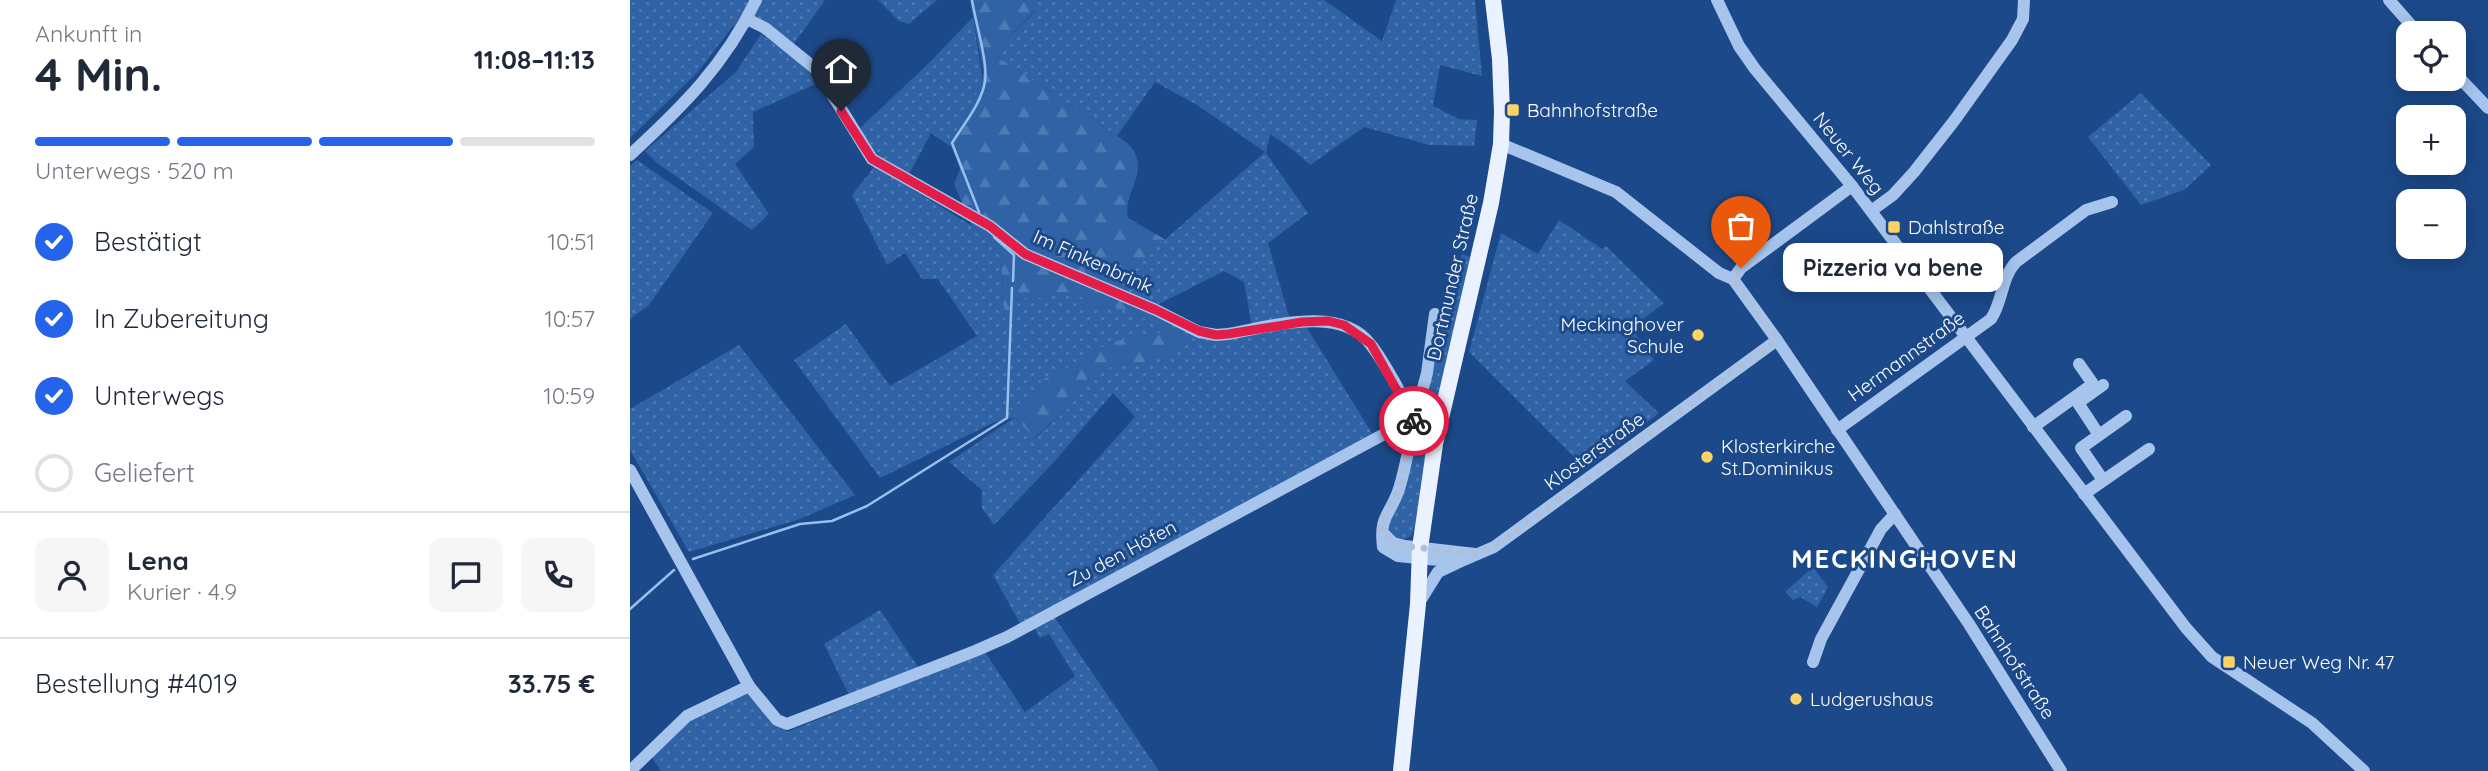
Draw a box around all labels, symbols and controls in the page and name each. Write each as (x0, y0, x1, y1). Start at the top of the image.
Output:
text: Ankunft in (35, 19, 142, 48)
map controls (2396, 21, 2466, 259)
button: locate (2396, 21, 2466, 91)
pin (811, 39, 871, 111)
text: 11:08–11:13 (474, 43, 595, 76)
text: 4 Min. (35, 45, 162, 103)
icon: home (822, 50, 860, 88)
place label: Bahnhofstraße (1527, 98, 1658, 122)
marker: Bahnhofstraße (1505, 102, 1521, 118)
button: + (2396, 105, 2466, 175)
street label: Neuer Weg (1808, 107, 1890, 199)
text: Unterwegs · 520 m (35, 156, 234, 185)
button: − (2396, 189, 2466, 259)
street label: Dortmunder Straße (1421, 191, 1483, 363)
pin (1711, 196, 1771, 268)
icon: bag (1722, 207, 1760, 245)
place label: Dahlstraße (1908, 215, 2005, 239)
marker: Dahlstraße (1886, 219, 1902, 235)
icon: check (35, 223, 73, 261)
street label: Im Finkenbrink (1029, 224, 1157, 298)
text: Bestätigt (94, 225, 202, 258)
text: 10:51 (547, 227, 595, 256)
callout: Pizzeria va bene (1783, 244, 2004, 292)
text: Pizzeria va bene (1803, 253, 1983, 282)
icon: check (35, 300, 73, 338)
text: In Zubereitung (94, 302, 269, 335)
text: 10:57 (544, 304, 595, 333)
street label: Hermannstraße (1843, 306, 1969, 406)
place label: Meckinghover Schule (1560, 312, 1685, 358)
marker: Meckinghover Schule (1690, 327, 1706, 343)
icon: check (35, 377, 73, 415)
text: Unterwegs (94, 379, 225, 412)
text: 10:59 (543, 381, 595, 410)
courier (1379, 386, 1449, 456)
icon: bike (1395, 402, 1433, 440)
street label: Klosterstraße (1539, 407, 1649, 495)
place label: Klosterkirche St.Dominikus (1721, 434, 1835, 480)
marker: Klosterkirche St.Dominikus (1699, 449, 1715, 465)
text: Geliefert (94, 456, 195, 489)
street label: Zu den Höfen (1064, 514, 1180, 592)
button: person (35, 538, 109, 612)
button: chat (429, 538, 503, 612)
button: phone (521, 538, 595, 612)
district label: MECKINGHOVEN (1791, 542, 2019, 575)
text: Lena (127, 544, 189, 577)
text: Kurier · 4.9 (127, 577, 237, 606)
street label: Bahnhofstraße (1969, 601, 2061, 723)
place label: Neuer Weg Nr. 47 (2243, 650, 2395, 674)
marker: Neuer Weg Nr. 47 (2221, 654, 2237, 670)
text: Bestellung #4019 (35, 667, 237, 700)
text: 33.75 € (508, 667, 595, 700)
place label: Ludgerushaus (1810, 687, 1934, 711)
marker: Ludgerushaus (1788, 691, 1804, 707)

